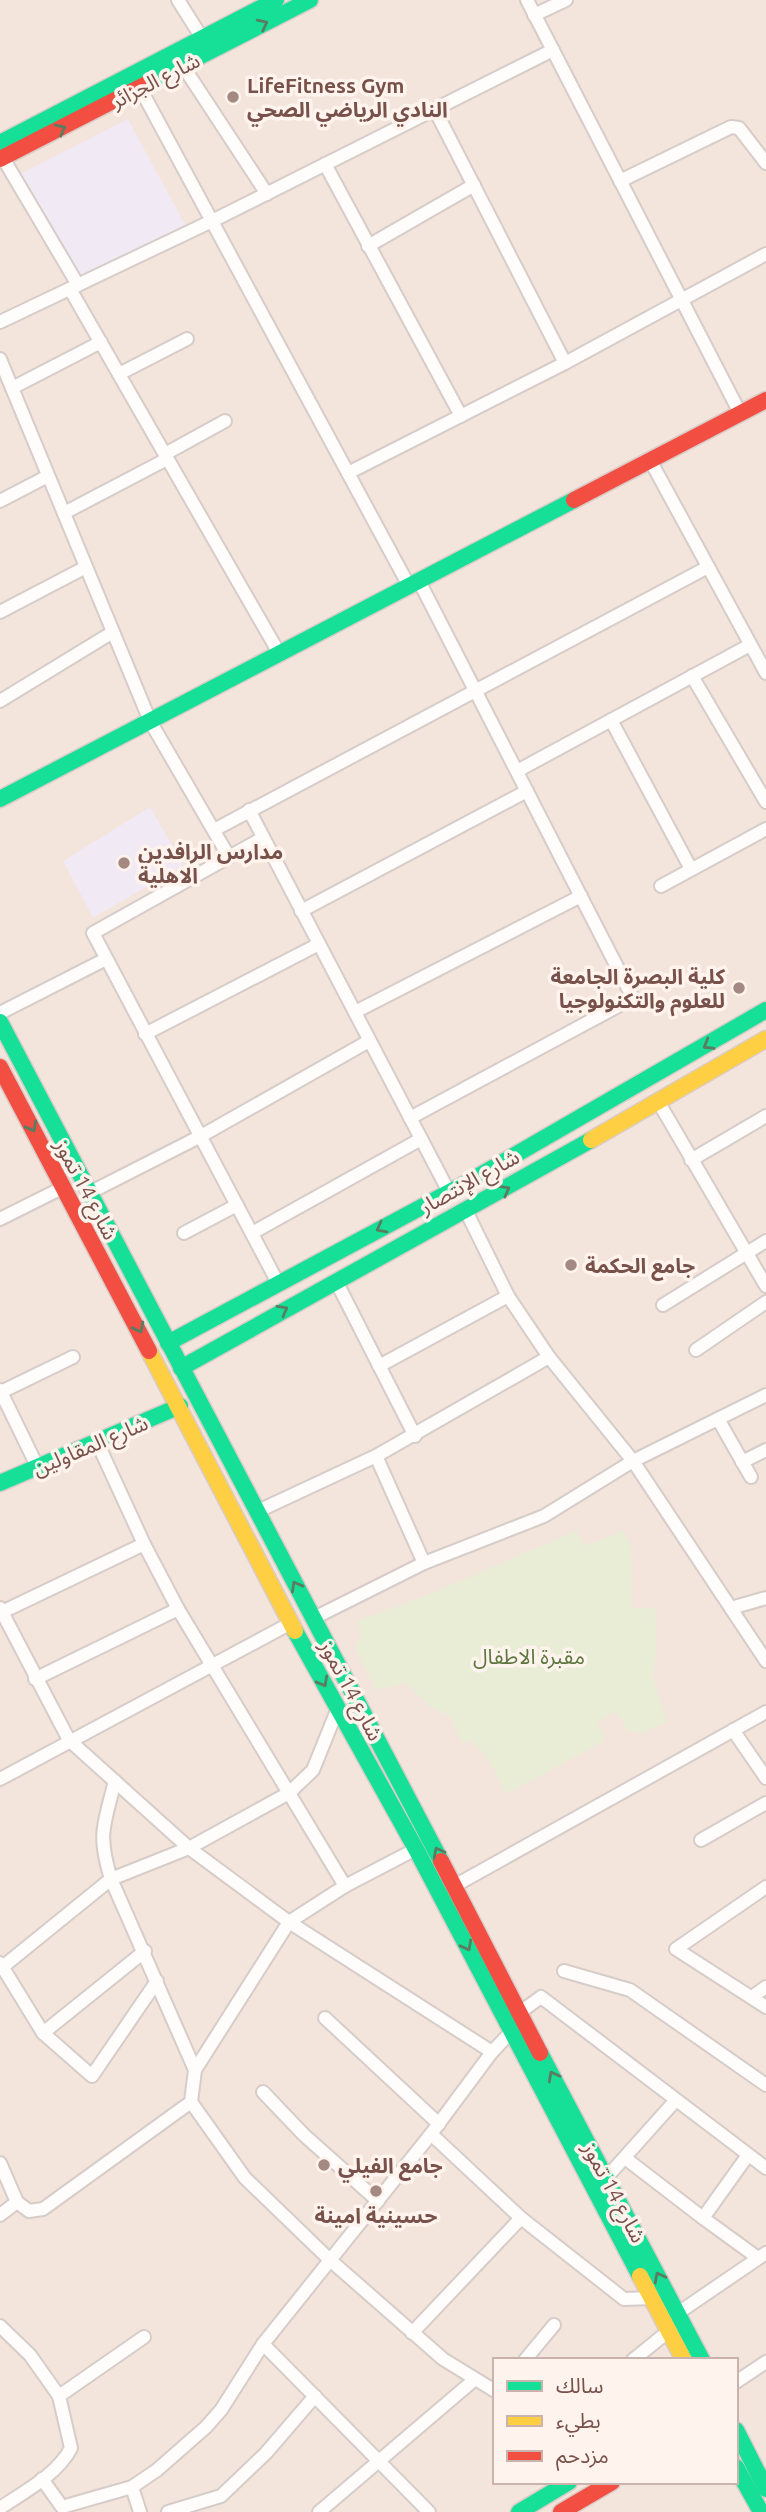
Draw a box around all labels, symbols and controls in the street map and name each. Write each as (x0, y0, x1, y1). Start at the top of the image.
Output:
one-way arrow (256, 19, 268, 33)
street label: شارع الجزائر (106, 47, 205, 117)
place label: LifeFitness Gym النادي الرياضي الصحي (247, 73, 448, 127)
marker: LifeFitness Gym النادي الرياضي الصحي (225, 89, 241, 105)
one-way arrow (54, 123, 66, 137)
place label: مدارس الرافدين اﻻهلية (138, 839, 283, 888)
marker: مدارس الرافدين اﻻهلية (116, 855, 132, 871)
place label: كلية البصرة الجامعة للعلوم والتكنولوجيا (551, 964, 725, 1017)
marker: كلية البصرة الجامعة للعلوم والتكنولوجيا (731, 980, 747, 996)
one-way arrow (702, 1037, 715, 1050)
one-way arrow (24, 1120, 37, 1133)
street label: شارع 14 تموز (47, 1134, 123, 1245)
street label: شارع الإنتصار (414, 1144, 525, 1222)
one-way arrow (497, 1185, 510, 1198)
one-way arrow (376, 1220, 388, 1234)
place label: جامع الحكمة (585, 1253, 695, 1281)
marker: جامع الحكمة (563, 1257, 579, 1273)
one-way arrow (276, 1305, 288, 1318)
one-way arrow (131, 1321, 144, 1334)
street label: شارع المقاولين (29, 1410, 153, 1484)
one-way arrow (291, 1581, 305, 1594)
street label: شارع 14 تموز (312, 1635, 388, 1746)
park label: مقبرة الاطفال (473, 1644, 585, 1669)
one-way arrow (315, 1675, 329, 1687)
one-way arrow (433, 1847, 446, 1859)
one-way arrow (459, 1939, 473, 1951)
one-way arrow (548, 2071, 561, 2083)
street label: شارع 14 تموز (575, 2137, 651, 2248)
place label: جامع الفيلي (338, 2153, 443, 2183)
marker: جامع الفيلي (316, 2157, 332, 2173)
marker: حسينية امينة (368, 2183, 384, 2199)
place label: حسينية امينة (315, 2203, 437, 2228)
one-way arrow (654, 2272, 668, 2284)
legend (493, 2358, 738, 2484)
text: سالك (556, 2373, 603, 2397)
text: بطيء (556, 2408, 601, 2437)
text: مزدحم (556, 2443, 609, 2471)

